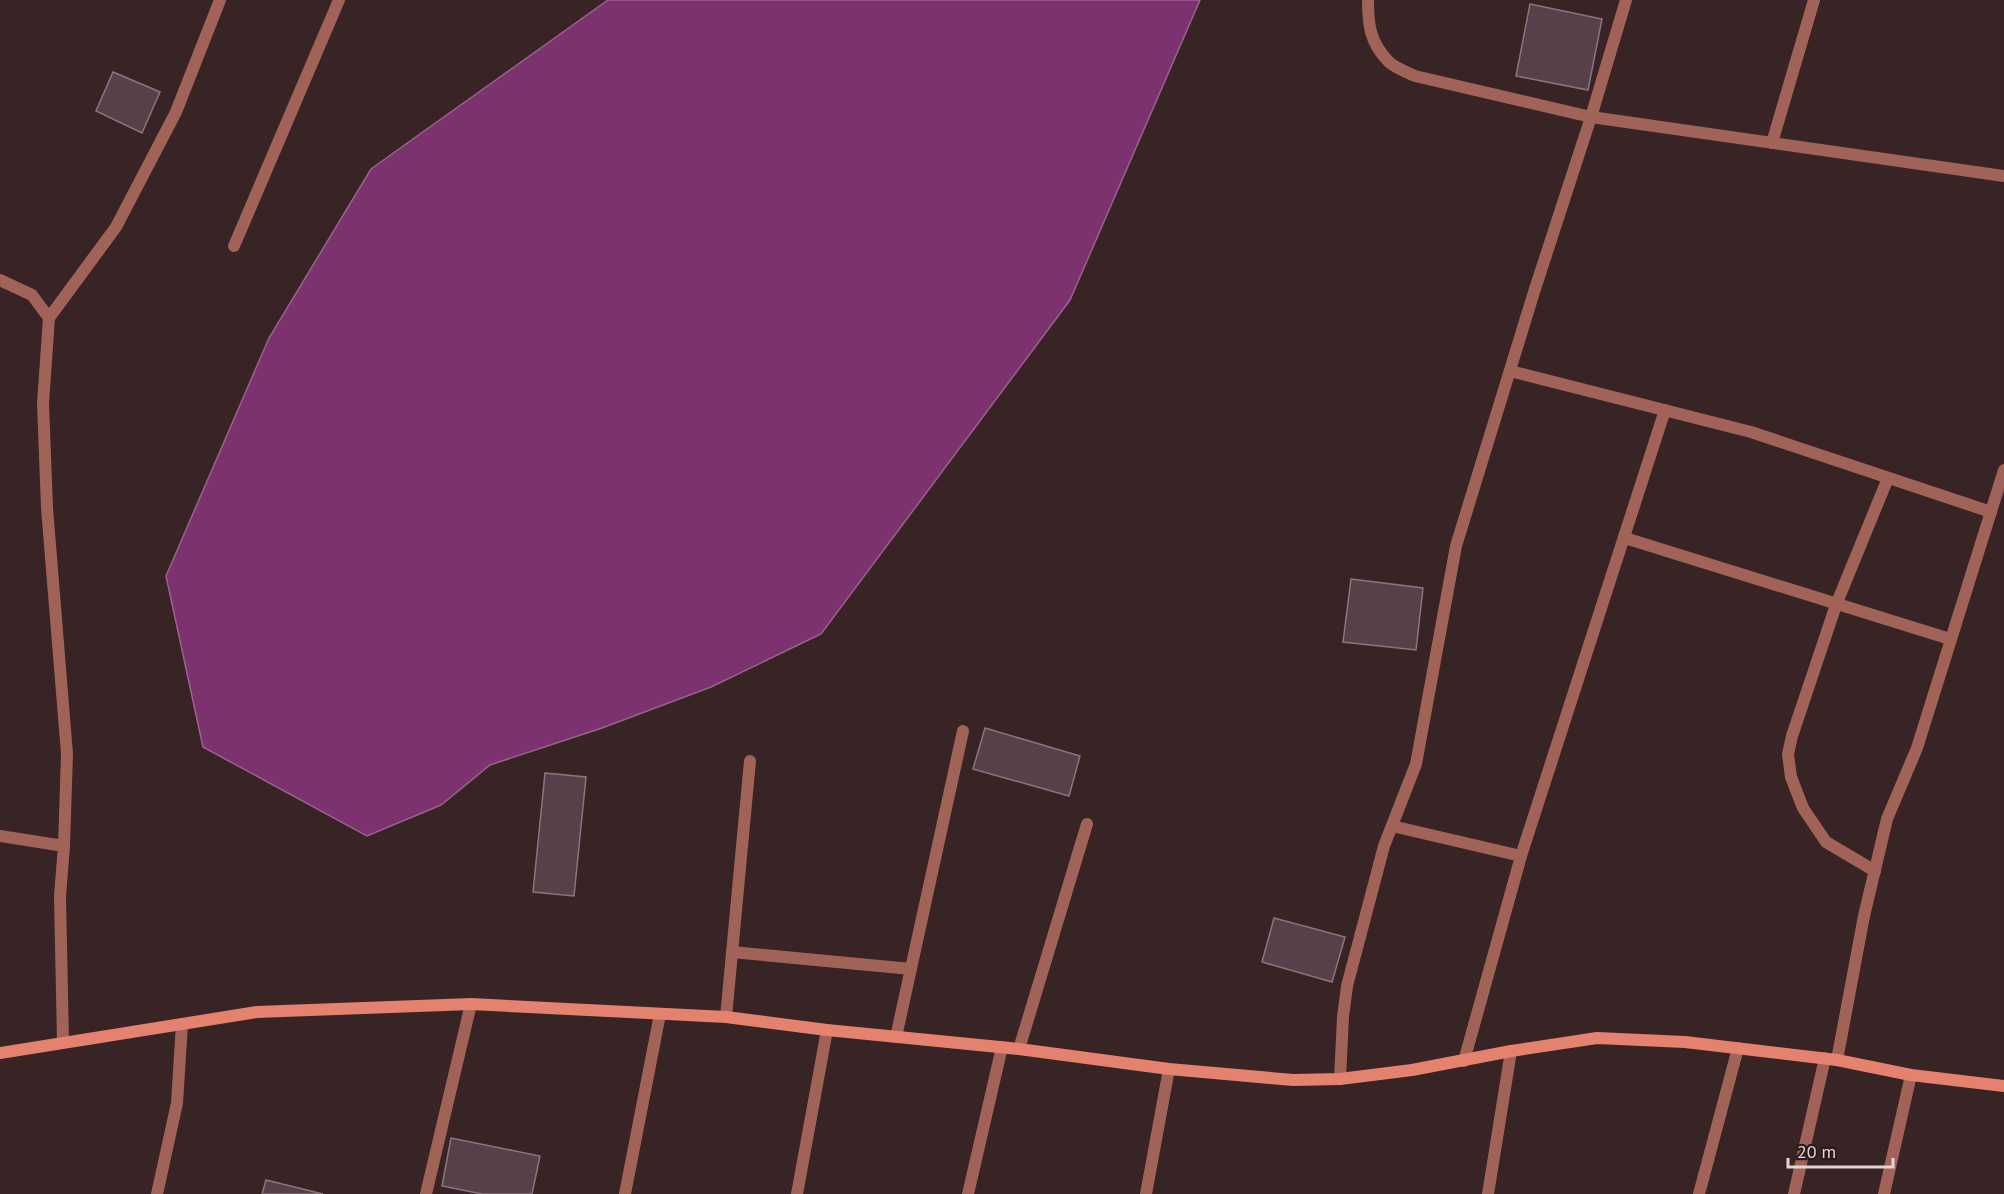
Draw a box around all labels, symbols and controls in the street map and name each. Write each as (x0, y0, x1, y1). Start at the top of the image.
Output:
scale bar (1788, 1131, 1893, 1169)
text: 20 m (1797, 1140, 1836, 1163)

